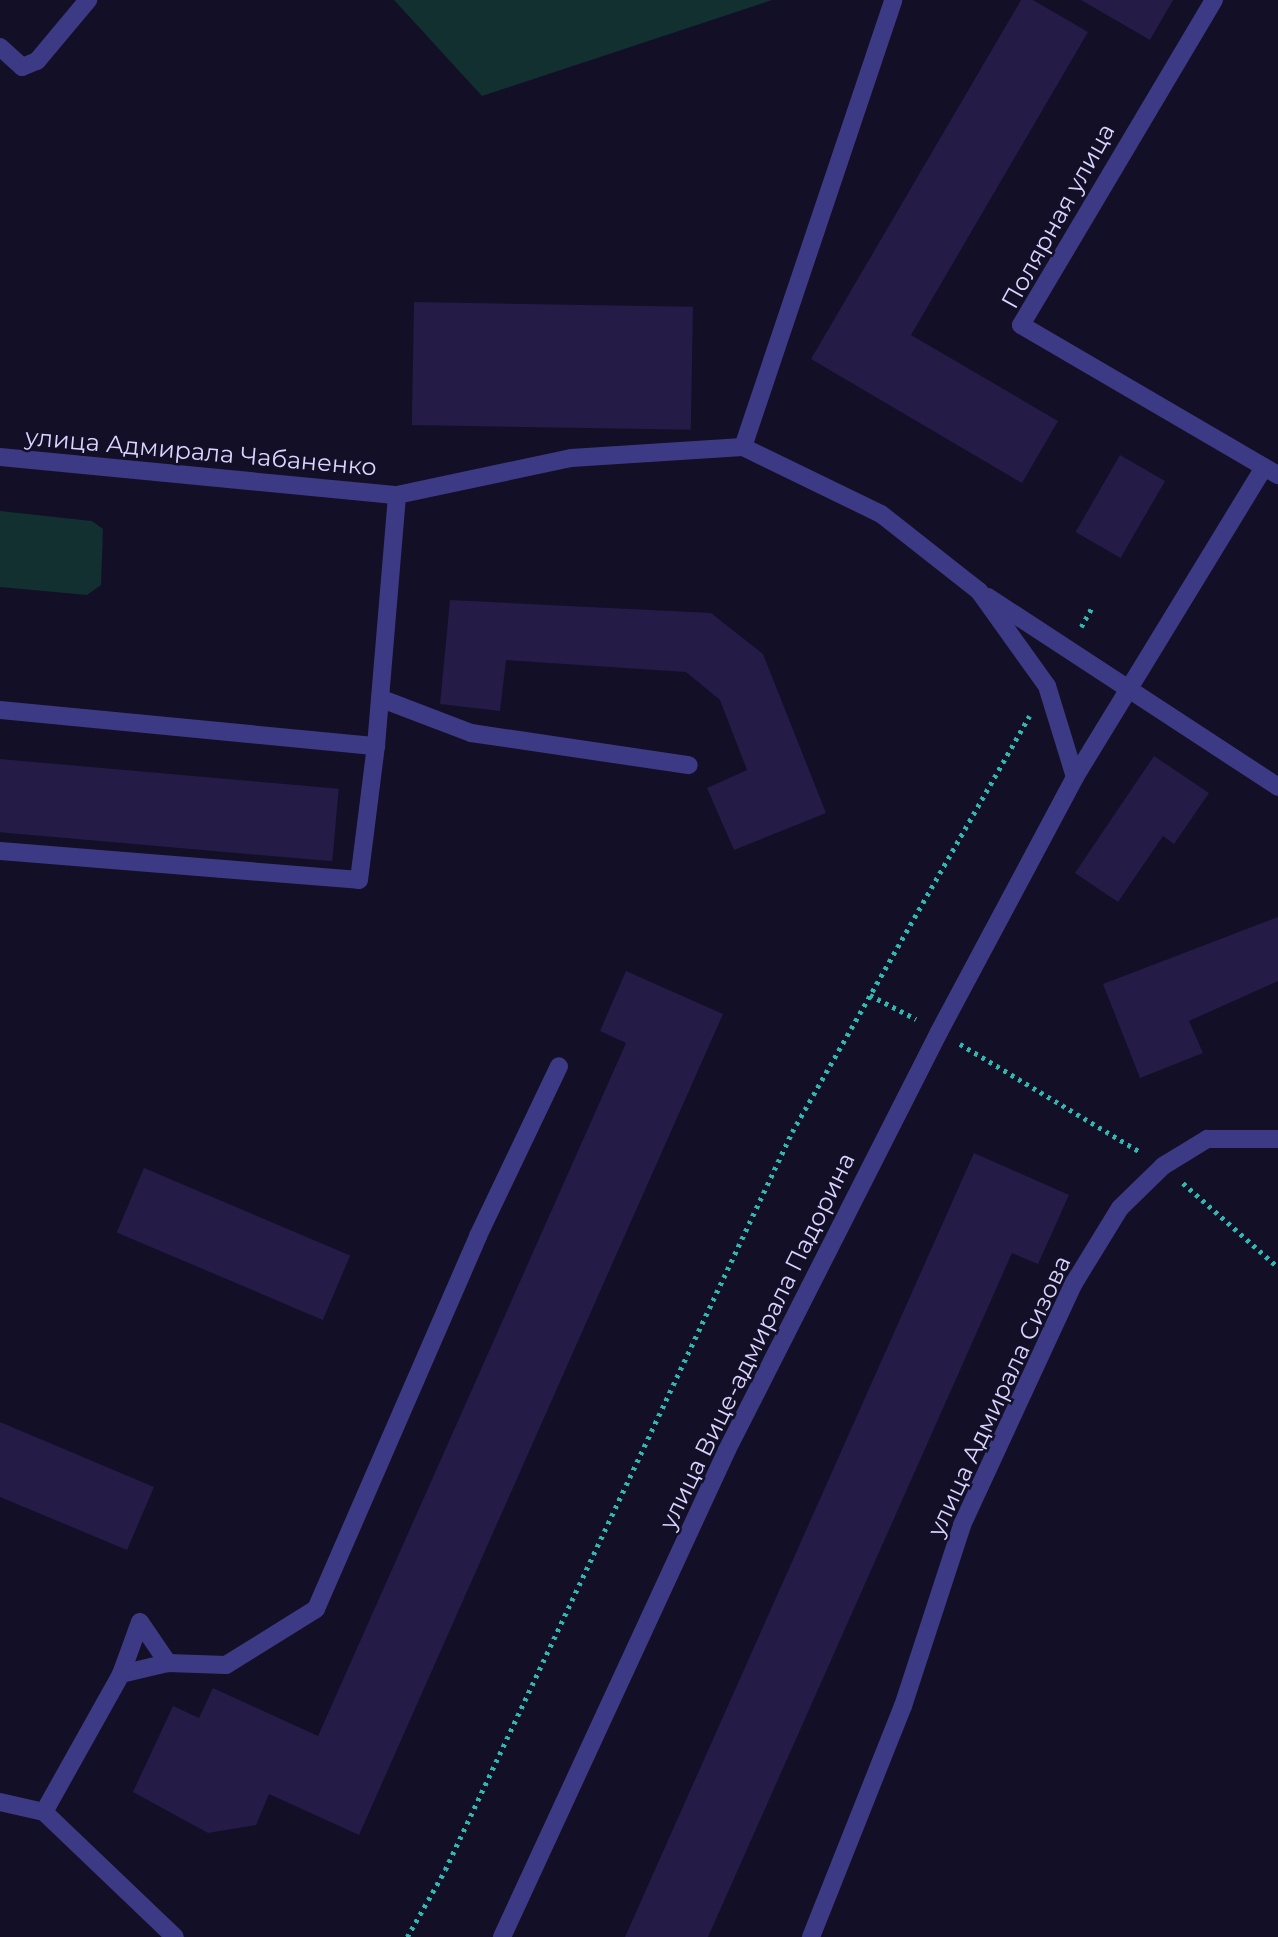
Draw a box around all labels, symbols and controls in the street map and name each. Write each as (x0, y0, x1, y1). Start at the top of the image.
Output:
street label: Полярная улица (995, 118, 1121, 314)
street label: улица Адмирала Чабаненко (24, 422, 378, 482)
street label: улица Вице-адмирала Падорина (653, 1148, 861, 1534)
street label: улица Адмирала Сизова (921, 1251, 1077, 1541)

